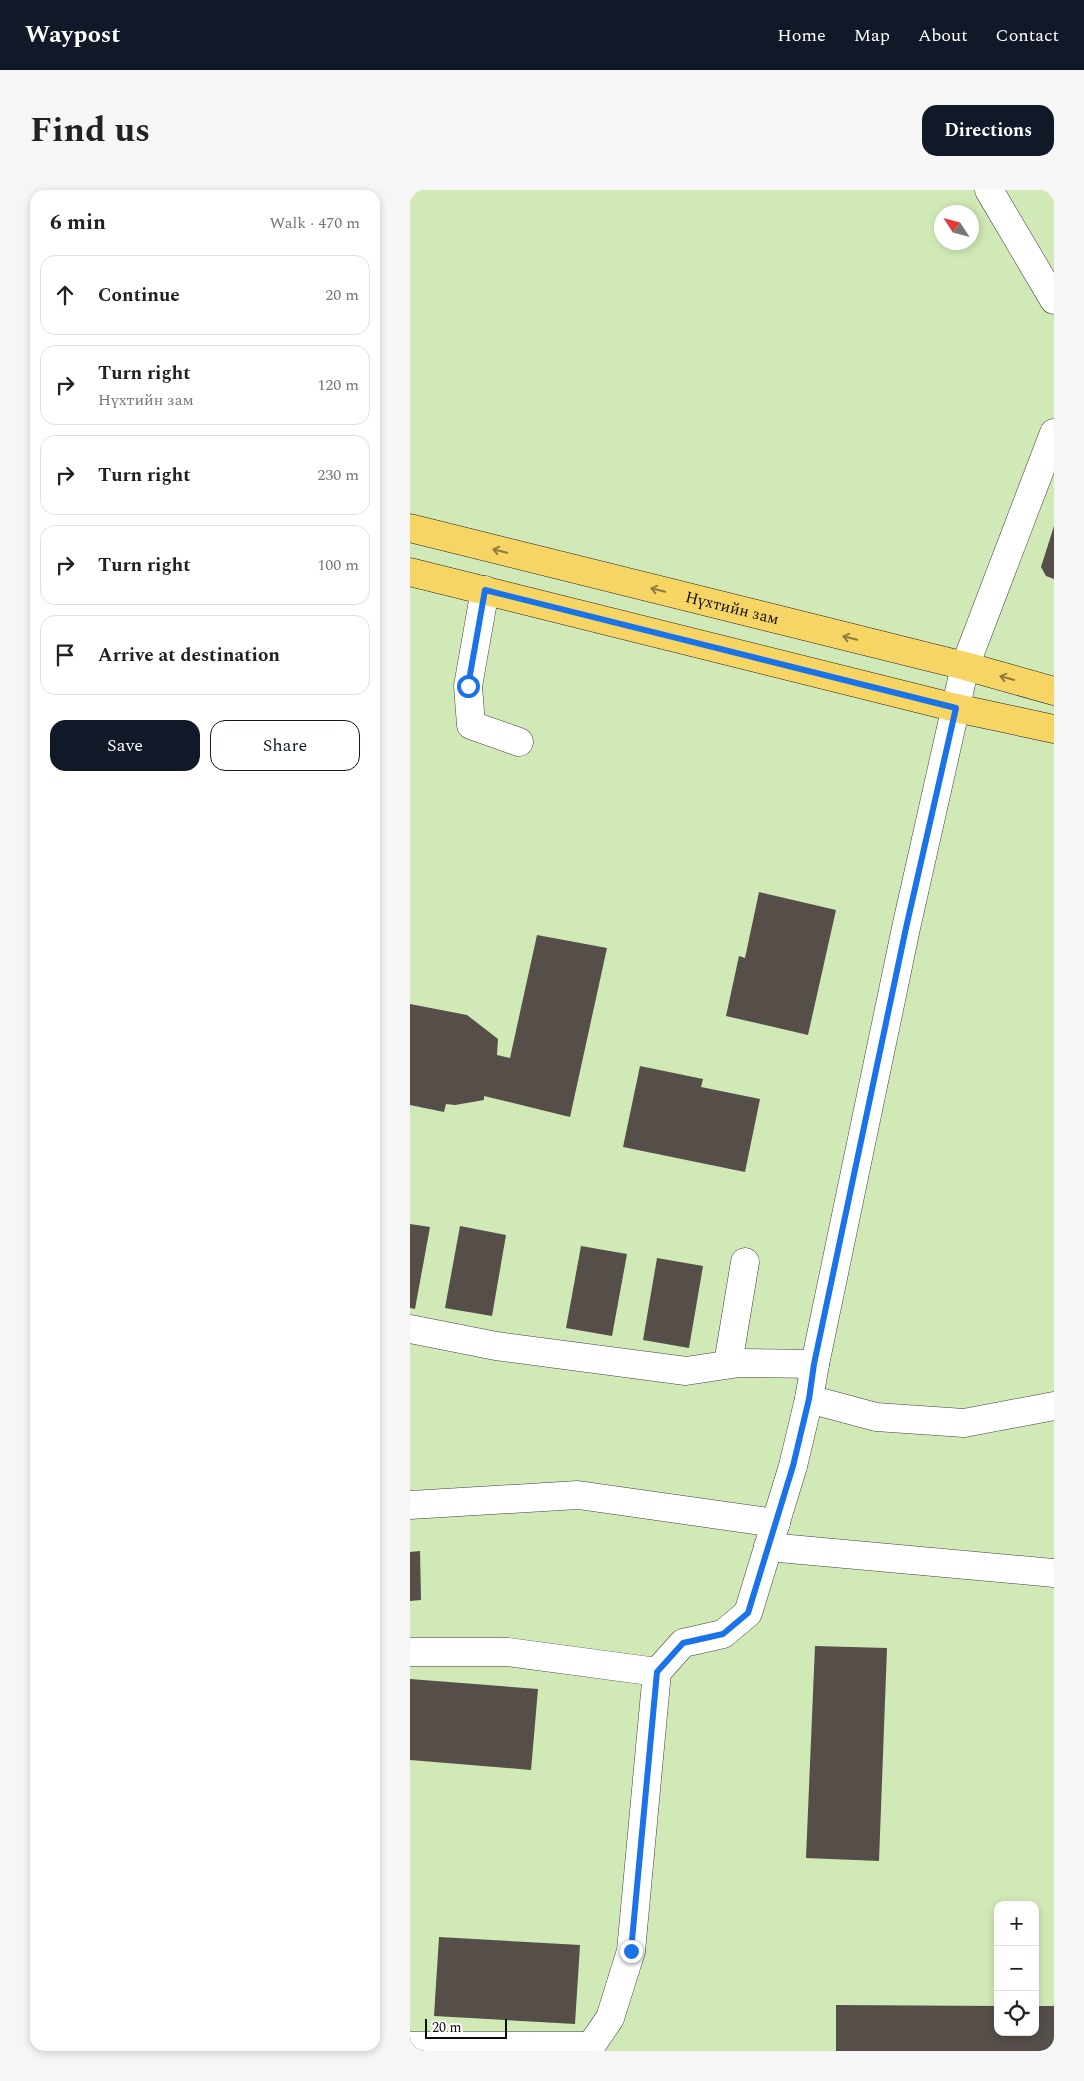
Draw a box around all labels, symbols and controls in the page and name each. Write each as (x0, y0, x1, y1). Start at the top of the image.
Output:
text: Waypost (25, 17, 121, 53)
text: Home (777, 22, 826, 49)
text: Map (854, 22, 890, 49)
text: About (918, 22, 968, 49)
text: Contact (996, 22, 1059, 49)
text: Find us (30, 104, 150, 157)
button: Directions (922, 105, 1054, 156)
north arrow (934, 205, 979, 250)
text: 6 min (50, 207, 106, 239)
text: Walk · 470 m (269, 211, 360, 235)
icon: ahead (51, 281, 79, 309)
text: Continue (98, 281, 180, 310)
text: 20 m (325, 283, 359, 307)
text: Turn right (98, 359, 191, 388)
icon: right (51, 371, 79, 399)
text: 120 m (317, 373, 359, 397)
text: Нүхтийн зам (98, 388, 194, 412)
icon: right (51, 461, 79, 489)
text: Turn right (98, 461, 191, 490)
text: 230 m (317, 463, 359, 487)
one-way arrow (493, 546, 509, 555)
icon: right (51, 551, 79, 579)
text: Turn right (98, 551, 191, 580)
text: 100 m (317, 553, 359, 577)
one-way arrow (651, 585, 667, 594)
street label: Нүхтийн зам (683, 585, 782, 631)
one-way arrow (842, 633, 858, 642)
icon: arrive (51, 641, 79, 669)
text: Arrive at destination (98, 641, 280, 670)
one-way arrow (999, 673, 1015, 682)
route start (457, 675, 480, 698)
button: Save (50, 720, 200, 771)
button: Share (210, 720, 360, 771)
map controls (994, 1901, 1039, 2036)
button: + (994, 1901, 1039, 1946)
route end (620, 1940, 643, 1963)
button: − (994, 1946, 1039, 1991)
button: locate (994, 1991, 1039, 2036)
scale bar (425, 2016, 508, 2039)
text: 20 m (432, 2017, 462, 2038)

